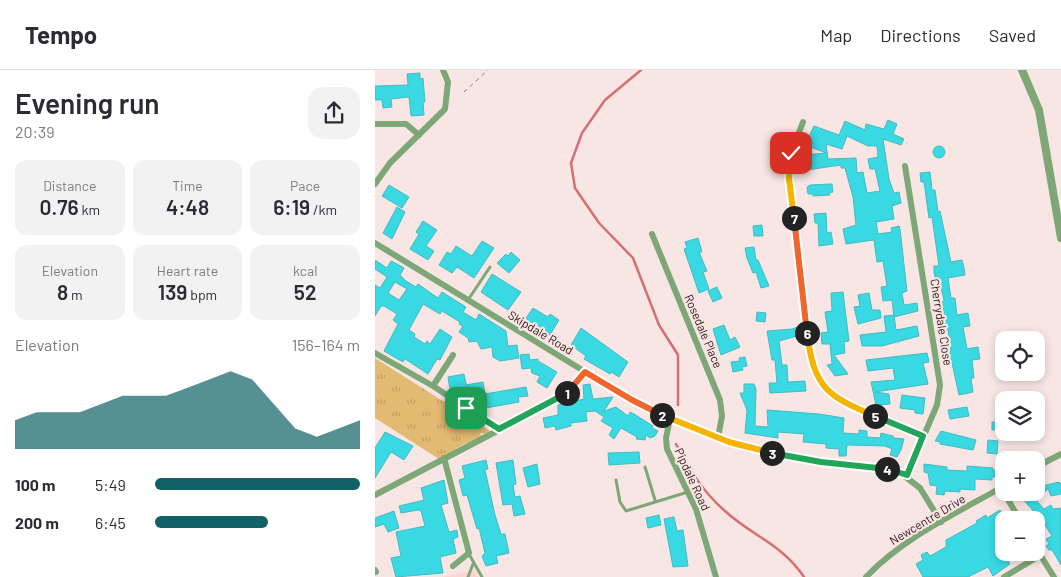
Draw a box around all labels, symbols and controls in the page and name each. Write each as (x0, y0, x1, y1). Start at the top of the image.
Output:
text: Tempo (25, 20, 97, 49)
text: Map (820, 24, 852, 46)
text: Directions (880, 24, 961, 46)
text: Saved (989, 24, 1036, 46)
text: Evening run (15, 86, 160, 120)
button: share (308, 87, 360, 139)
text: 20:39 (15, 122, 55, 141)
pin (770, 132, 812, 174)
icon: check (777, 139, 805, 167)
text: Distance (43, 177, 97, 194)
text: Time (172, 177, 203, 194)
text: Pace (290, 177, 320, 194)
text: 0.76 (40, 194, 79, 219)
text: 4:48 (166, 194, 209, 219)
text: 6:19 (273, 194, 310, 219)
text: km (79, 201, 100, 218)
text: /km (310, 201, 337, 218)
pin: 7 (781, 206, 807, 230)
text: 7 (791, 210, 798, 227)
text: Elevation (42, 262, 98, 279)
text: Heart rate (157, 262, 218, 279)
text: kcal (293, 262, 317, 279)
street label: Cherrydale Close (928, 278, 956, 366)
text: 8 (57, 279, 68, 304)
text: 139 (158, 279, 187, 304)
text: 52 (294, 279, 317, 304)
text: m (68, 286, 83, 303)
text: bpm (187, 286, 217, 303)
street label: Rosedale Place (682, 292, 726, 370)
street label: Skipdale Road (506, 307, 576, 357)
pin: 6 (795, 320, 819, 346)
text: 6 (804, 325, 811, 342)
map controls (995, 331, 1045, 561)
button: locate (995, 331, 1045, 381)
text: Elevation (15, 335, 79, 354)
text: 156–164 m (292, 335, 360, 354)
pin: 1 (555, 380, 579, 406)
text: 1 (565, 385, 570, 402)
pin (445, 387, 487, 429)
button: layers (995, 391, 1045, 441)
icon: arrive (452, 394, 480, 422)
pin: 2 (649, 402, 675, 428)
pin: 5 (863, 404, 887, 428)
text: 2 (659, 407, 666, 424)
text: 5 (872, 408, 879, 425)
pin: 3 (759, 440, 785, 466)
street label: Pipdale Road (672, 445, 714, 513)
text: 3 (769, 445, 776, 462)
button: + (995, 451, 1045, 501)
pin: 4 (875, 456, 899, 482)
text: 4 (883, 461, 892, 478)
text: 100 m (15, 475, 55, 494)
text: 5:49 (95, 475, 126, 494)
street label: Newcentre Drive (887, 491, 967, 547)
button: − (995, 511, 1045, 561)
text: 200 m (15, 513, 59, 532)
text: 6:45 (95, 513, 126, 532)

